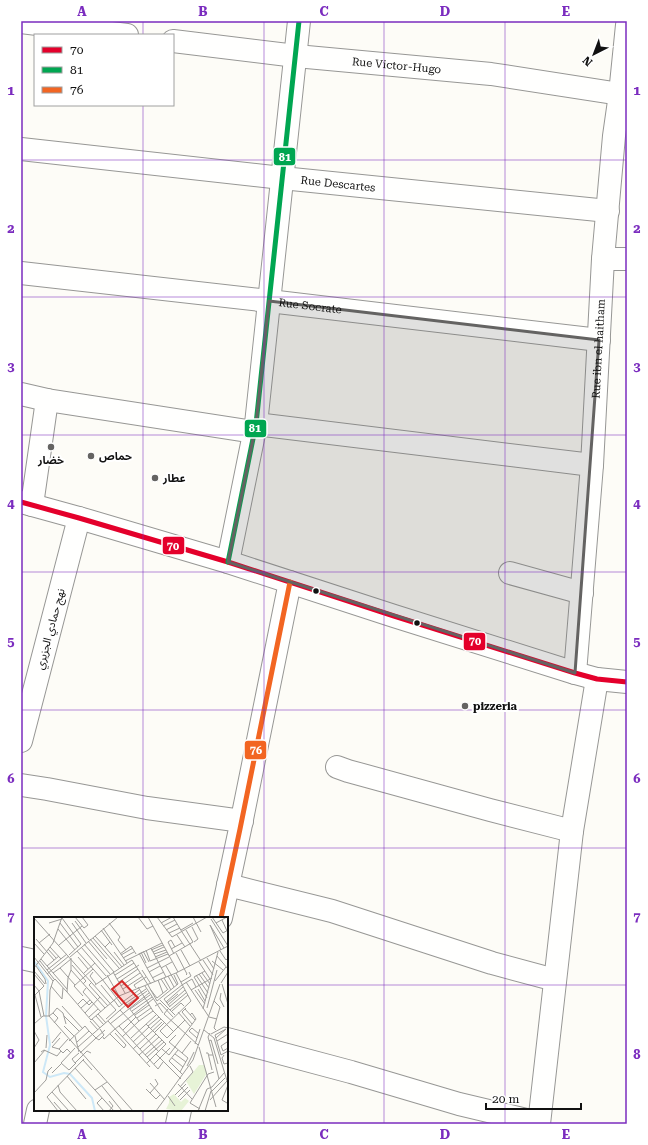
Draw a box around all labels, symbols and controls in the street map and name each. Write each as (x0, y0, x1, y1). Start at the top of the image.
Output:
text: A (77, 4, 87, 19)
text: B (198, 4, 208, 19)
text: C (319, 4, 329, 19)
text: D (440, 4, 450, 19)
text: E (562, 4, 570, 19)
legend (34, 34, 174, 106)
north arrow (574, 34, 614, 74)
text: 70 (70, 43, 84, 57)
text: N (580, 53, 595, 69)
street label: Rue Victor-Hugo (351, 55, 442, 76)
text: 81 (70, 63, 84, 77)
text: 1 (7, 83, 15, 98)
text: 76 (70, 83, 84, 97)
text: 1 (633, 83, 641, 98)
line badge: 81 (273, 147, 296, 166)
text: 81 (279, 151, 291, 164)
street label: Rue Descartes (300, 174, 376, 194)
text: 2 (7, 221, 15, 236)
text: 2 (633, 221, 641, 236)
street label: Rue Socrate (278, 296, 342, 317)
street label: Rue ibn el haitham (590, 299, 608, 399)
text: 3 (7, 359, 15, 374)
text: 3 (633, 359, 641, 374)
line badge: 81 (244, 419, 267, 438)
text: 81 (249, 422, 261, 435)
marker: خضار (46, 442, 56, 452)
place label: حماص (99, 450, 132, 463)
marker: حماص (86, 451, 96, 461)
place label: خضار (37, 454, 64, 467)
place label: عطار (162, 472, 186, 485)
marker: عطار (150, 473, 160, 483)
text: 4 (7, 496, 15, 511)
text: 4 (633, 496, 641, 511)
line badge: 70 (162, 536, 185, 555)
text: 70 (167, 540, 179, 553)
unlabelled marker (311, 586, 321, 596)
street label: نهج حمادي الجزيري (33, 587, 70, 672)
unlabelled marker (412, 618, 422, 628)
line badge: 70 (463, 632, 486, 651)
text: 5 (7, 634, 15, 649)
text: 5 (633, 634, 641, 649)
text: 70 (469, 635, 481, 648)
place label: pizzeria (473, 700, 518, 713)
marker: pizzeria (460, 701, 470, 711)
line badge: 76 (244, 740, 267, 760)
text: 76 (250, 744, 262, 757)
text: 6 (7, 771, 15, 786)
text: 6 (633, 771, 641, 786)
text: 7 (7, 909, 15, 924)
text: 7 (633, 909, 641, 924)
inset map (34, 917, 228, 1111)
text: 8 (7, 1047, 15, 1062)
text: 8 (633, 1047, 641, 1062)
scale bar (486, 1085, 581, 1111)
text: 20 m (492, 1092, 519, 1106)
text: A (77, 1127, 87, 1142)
text: B (198, 1127, 208, 1142)
text: C (319, 1127, 329, 1142)
text: D (440, 1127, 450, 1142)
text: E (562, 1127, 570, 1142)

